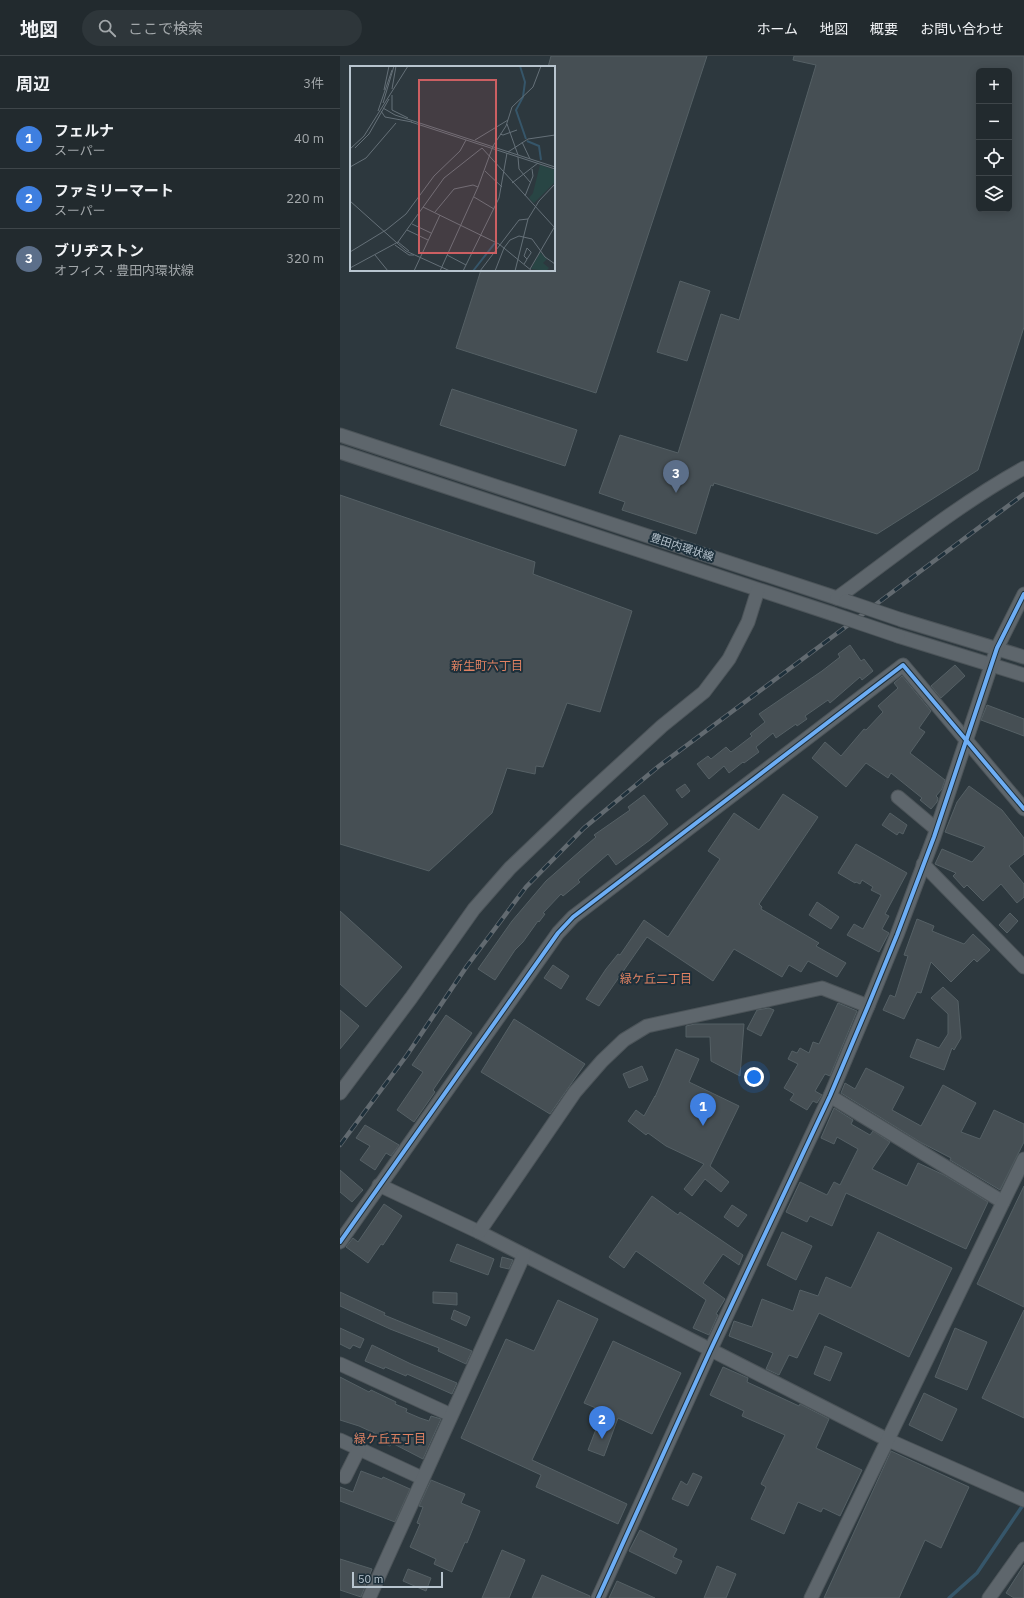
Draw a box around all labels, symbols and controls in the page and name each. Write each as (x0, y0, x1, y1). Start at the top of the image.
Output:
search box (82, 10, 362, 46)
text: 地図 (20, 17, 58, 41)
icon: search (96, 17, 118, 39)
text: ここで検索 (128, 19, 203, 38)
text: ホーム (756, 20, 798, 38)
text: 地図 (820, 20, 848, 38)
text: 概要 (870, 20, 898, 38)
text: お問い合わせ (920, 20, 1004, 38)
inset map (350, 66, 555, 271)
map controls (976, 68, 1012, 212)
button: + (976, 68, 1012, 104)
text: 周辺 (16, 73, 50, 95)
text: 3件 (303, 75, 324, 92)
button: − (976, 104, 1012, 140)
text: フェルナ (54, 121, 114, 140)
text: 1 (25, 130, 33, 147)
text: 40 m (294, 130, 324, 147)
button: locate (976, 140, 1012, 176)
text: スーパー (54, 142, 106, 159)
button: layers (976, 176, 1012, 212)
text: ファミリーマート (54, 181, 174, 200)
text: 2 (25, 190, 33, 207)
text: 220 m (286, 190, 324, 207)
text: スーパー (54, 202, 106, 219)
text: ブリヂストン (54, 241, 144, 260)
text: 3 (25, 250, 33, 267)
text: 320 m (286, 250, 324, 267)
text: オフィス · 豊田内環状線 (54, 262, 194, 279)
pin: 3 (663, 460, 689, 493)
street label: 豊田内環状線 (648, 530, 716, 564)
district label: 新生町六丁目 (451, 658, 523, 673)
district label: 緑ケ丘二丁目 (620, 971, 692, 986)
your location (744, 1067, 764, 1087)
pin: 1 (690, 1093, 716, 1126)
pin: 2 (589, 1406, 615, 1439)
district label: 緑ケ丘五丁目 (354, 1431, 426, 1446)
scale bar (352, 1570, 443, 1589)
text: 50 m (358, 1572, 383, 1586)

